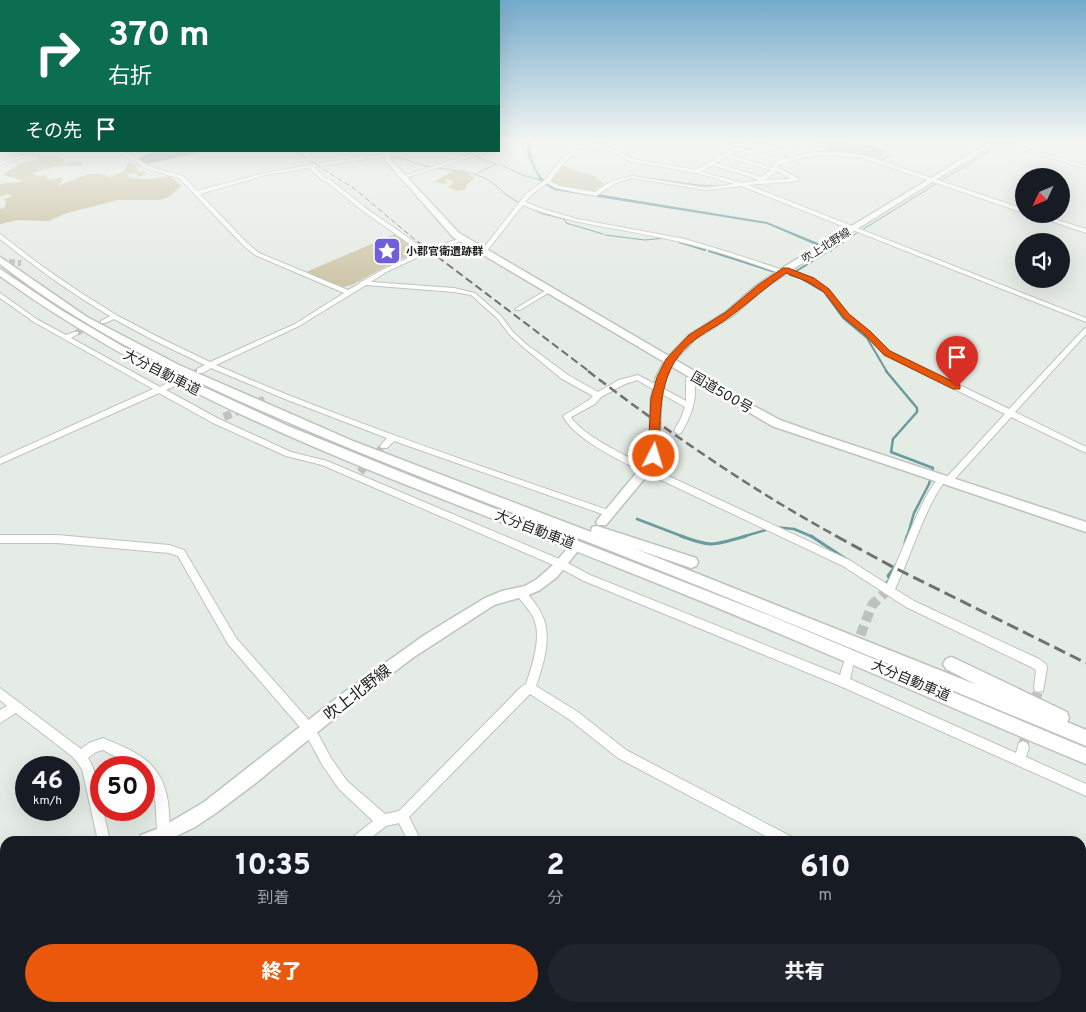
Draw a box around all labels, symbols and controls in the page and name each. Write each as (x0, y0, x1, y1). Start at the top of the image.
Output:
text: 370 m (108, 14, 210, 58)
icon: right (25, 20, 90, 85)
text: 右折 (108, 64, 152, 91)
icon: arrive (92, 115, 120, 143)
text: その先 (25, 120, 82, 144)
north arrow (1015, 168, 1070, 222)
map controls (1015, 168, 1070, 288)
street label: 吹上北野線 (799, 225, 854, 266)
button: sound (1015, 233, 1070, 288)
place icon: 小郡官衛遺跡群 (372, 236, 402, 266)
place label: 小郡官衛遺跡群 (406, 245, 483, 259)
pin (936, 336, 978, 387)
icon: arrive (943, 343, 971, 371)
street label: 大分自動車道 (120, 347, 203, 400)
street label: 国道500号 (687, 369, 755, 418)
position arrow (627, 429, 679, 481)
street label: 大分自動車道 (492, 507, 577, 553)
street label: 大分自動車道 (868, 657, 952, 706)
street label: 吹上北野線 (321, 661, 396, 726)
speed limit sign: 50 (90, 756, 155, 821)
text: 46 (32, 766, 63, 798)
text: km/h (33, 793, 62, 809)
text: 10:35 (235, 848, 311, 885)
text: 2 (546, 848, 565, 885)
text: 610 (800, 850, 851, 887)
text: m (819, 886, 832, 906)
text: 到着 (257, 889, 289, 909)
text: 分 (548, 889, 564, 909)
button: 終了 (25, 944, 538, 1002)
button: 共有 (548, 944, 1061, 1002)

